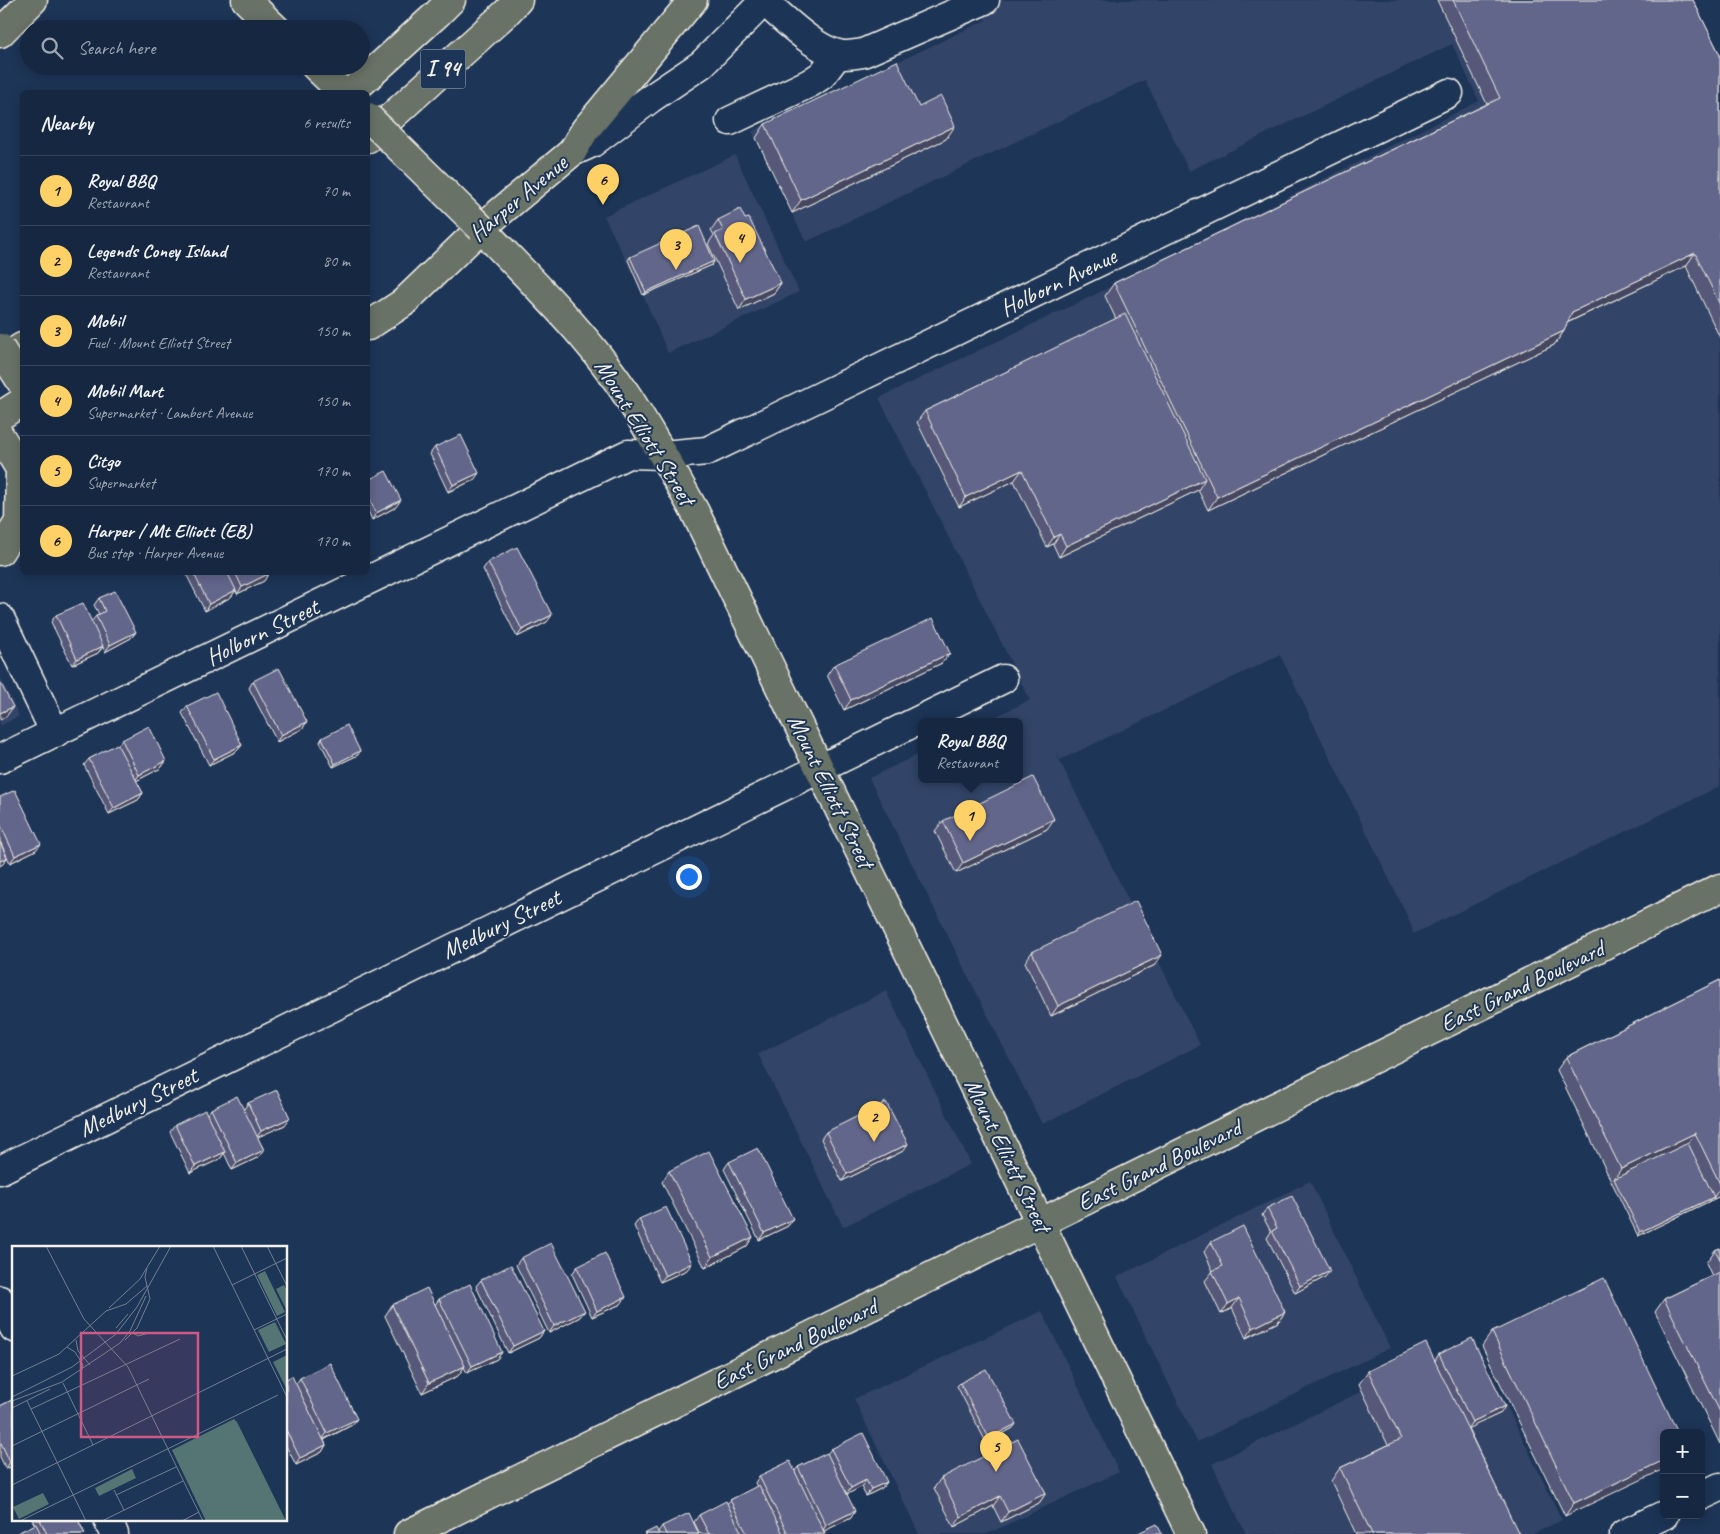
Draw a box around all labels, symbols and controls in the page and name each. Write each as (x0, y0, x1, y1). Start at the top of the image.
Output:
search box (20, 20, 370, 75)
icon: search (38, 34, 66, 62)
text: Search here (78, 36, 155, 60)
road number: I 94 (420, 50, 466, 89)
text: Nearby (40, 110, 93, 136)
text: 6 results (303, 113, 350, 133)
street label: Harper Avenue (463, 147, 575, 248)
pin: 6 (587, 164, 619, 205)
text: Royal BBQ (87, 169, 155, 193)
text: 1 (52, 181, 60, 201)
text: 70 m (323, 181, 350, 201)
text: Restaurant (87, 193, 149, 213)
pin: 4 (724, 222, 756, 263)
pin: 3 (660, 229, 692, 270)
text: Legends Coney Island (87, 239, 226, 263)
street label: Holborn Avenue (995, 240, 1123, 323)
text: 2 (52, 251, 60, 271)
text: 80 m (323, 251, 350, 271)
text: Restaurant (87, 263, 149, 283)
text: Mobil (87, 309, 123, 333)
text: 3 (52, 321, 60, 341)
text: 150 m (316, 321, 350, 341)
text: Fuel · Mount Elliott Street (87, 333, 230, 353)
street label: Mount Elliott Street (588, 353, 704, 513)
text: Mobil Mart (87, 379, 163, 403)
text: 4 (52, 391, 60, 411)
text: 150 m (316, 391, 350, 411)
text: Supermarket · Lambert Avenue (87, 403, 252, 423)
text: Citgo (87, 449, 120, 473)
text: 5 (53, 461, 59, 481)
text: 170 m (316, 461, 350, 481)
text: Supermarket (87, 473, 155, 493)
text: Harper / Mt Elliott (EB) (87, 519, 251, 543)
text: 6 (52, 531, 60, 551)
text: 170 m (316, 531, 350, 551)
text: Bus stop · Harper Avenue (87, 543, 223, 563)
street label: Holborn Street (201, 591, 325, 672)
street label: Mount Elliott Street (781, 709, 882, 875)
popup (918, 718, 1023, 783)
text: Royal BBQ (936, 729, 1005, 753)
text: Restaurant (936, 753, 998, 773)
pin: 1 (954, 800, 986, 841)
your location (676, 864, 702, 890)
street label: Medbury Street (437, 882, 567, 966)
street label: East Grand Boulevard (1435, 932, 1612, 1039)
street label: Medbury Street (74, 1060, 204, 1144)
street label: Mount Elliott Street (958, 1073, 1059, 1239)
pin: 2 (858, 1101, 890, 1142)
street label: East Grand Boulevard (1072, 1111, 1249, 1218)
inset map (12, 1246, 288, 1522)
street label: East Grand Boulevard (708, 1290, 885, 1397)
map controls (1660, 1429, 1705, 1519)
button: + (1660, 1429, 1705, 1474)
pin: 5 (980, 1431, 1012, 1472)
button: − (1660, 1474, 1705, 1519)

